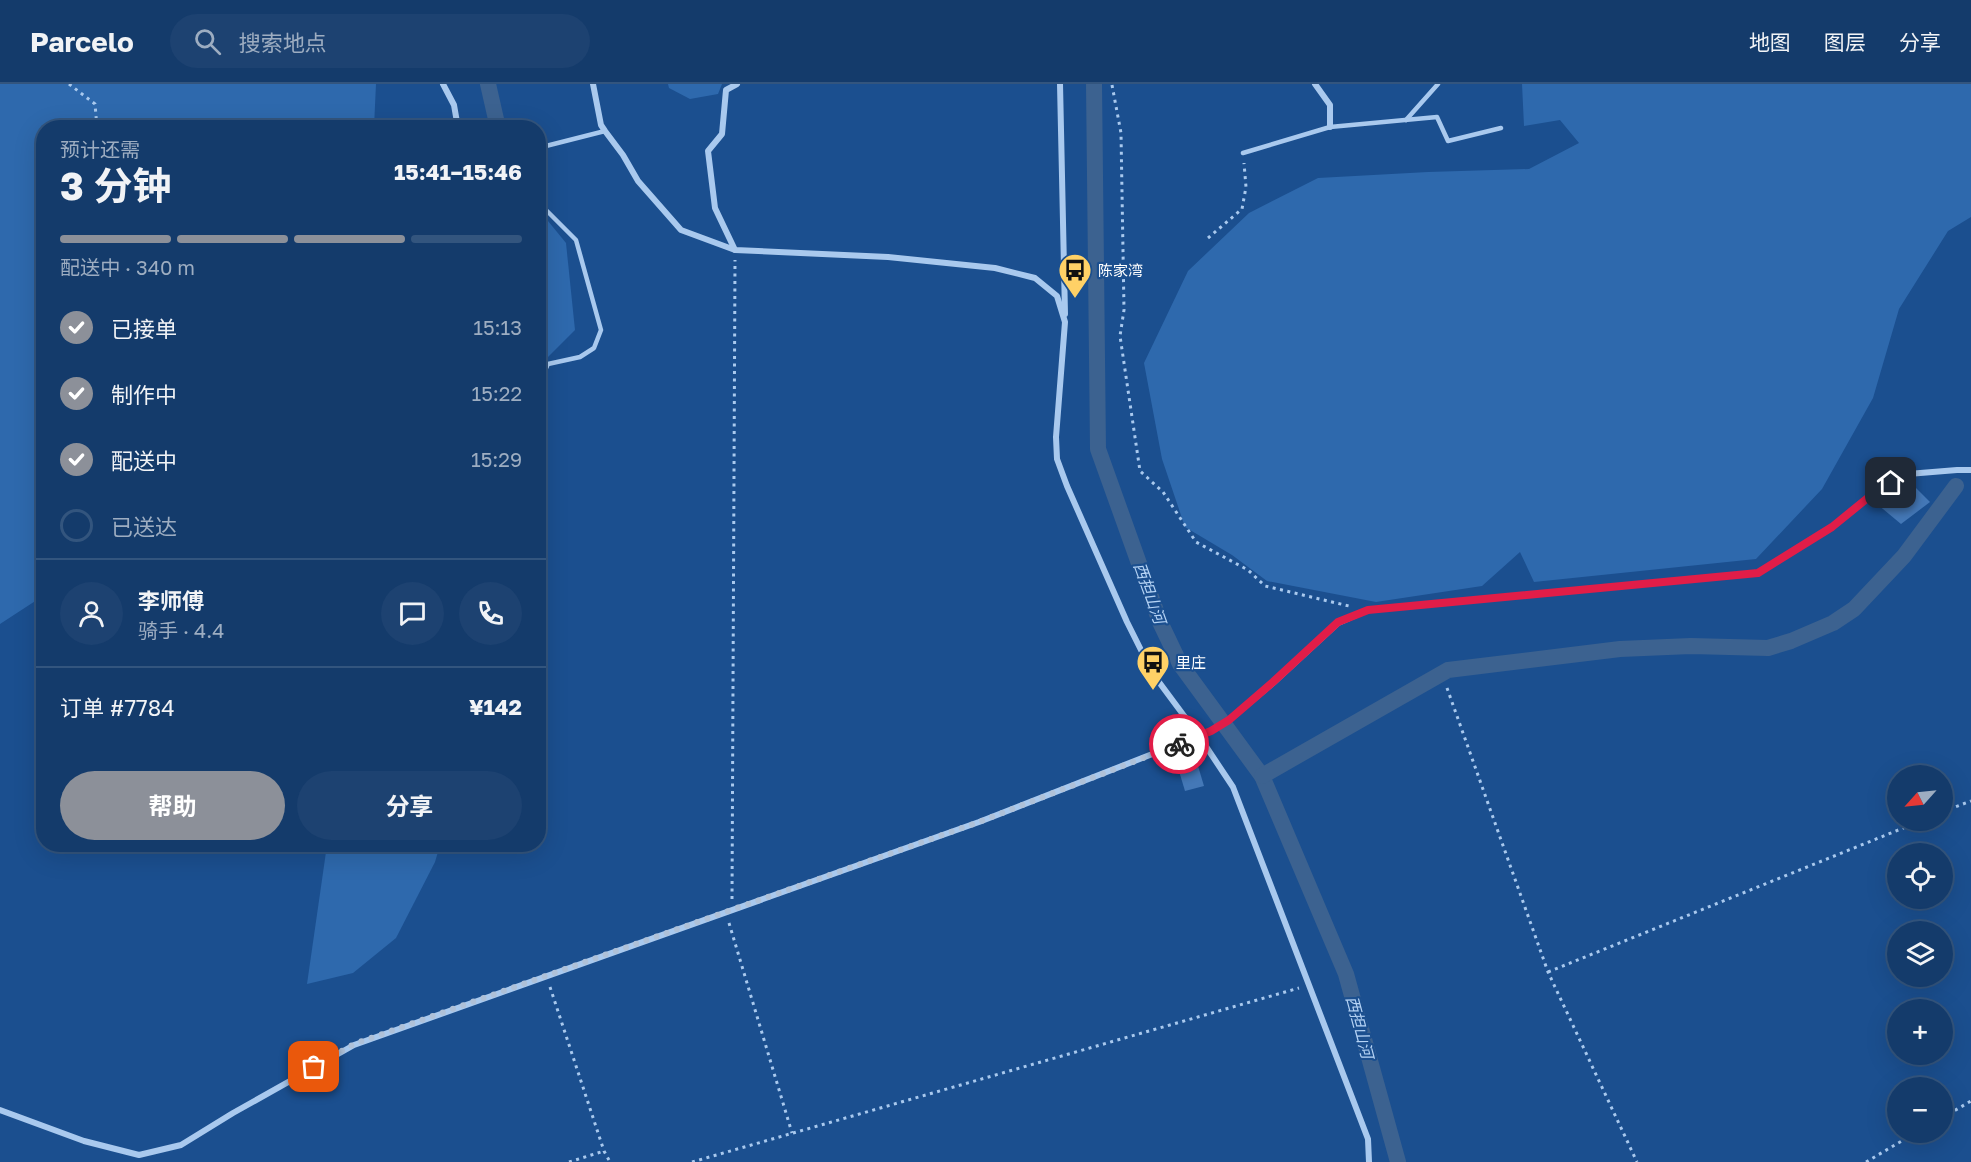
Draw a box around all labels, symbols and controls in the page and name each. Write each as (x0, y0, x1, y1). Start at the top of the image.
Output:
search box (170, 14, 590, 68)
text: Parcelo (30, 25, 134, 58)
icon: search (191, 25, 224, 58)
text: 搜索地点 (239, 29, 327, 56)
text: 地图 (1749, 29, 1791, 55)
text: 图层 (1824, 29, 1866, 55)
text: 分享 (1899, 29, 1941, 55)
text: 预计还需 (60, 137, 140, 161)
text: 15:41–15:46 (394, 158, 522, 185)
text: 3 分钟 (60, 162, 172, 209)
bus stop icon: 陈家湾 (1057, 252, 1093, 299)
text: 配送中 · 340 m (60, 255, 195, 279)
place label: 陈家湾 (1098, 261, 1143, 279)
icon: check (60, 311, 93, 344)
text: 已接单 (111, 315, 177, 342)
text: 15:13 (473, 315, 522, 339)
icon: check (60, 377, 93, 410)
text: 制作中 (111, 381, 177, 408)
text: 15:22 (472, 381, 522, 405)
icon: check (60, 443, 93, 476)
text: 配送中 (111, 447, 177, 474)
text: 15:29 (471, 447, 522, 471)
pin (1865, 457, 1916, 508)
icon: home (1874, 466, 1907, 499)
text: 已送达 (111, 513, 177, 540)
water label: 西担山河 (1130, 560, 1171, 629)
button: person (60, 582, 123, 645)
button: chat (381, 582, 444, 645)
button: phone (459, 582, 522, 645)
text: 李师傅 (138, 587, 204, 614)
text: 骑手 · 4.4 (138, 618, 224, 642)
bus stop icon: 里庄 (1135, 644, 1171, 691)
place label: 里庄 (1176, 653, 1206, 671)
text: ¥142 (469, 693, 522, 720)
text: 订单 #7784 (60, 694, 175, 721)
courier (1149, 714, 1209, 774)
icon: bike (1163, 728, 1196, 761)
north arrow (1887, 765, 1953, 831)
map controls (1887, 765, 1953, 1143)
button: 帮助 (60, 771, 285, 840)
button: 分享 (297, 771, 522, 840)
button: locate (1887, 843, 1953, 909)
button: layers (1887, 921, 1953, 987)
water label: 西担山河 (1342, 993, 1379, 1063)
button: + (1887, 999, 1953, 1065)
pin (288, 1041, 339, 1092)
icon: bag (297, 1050, 330, 1083)
button: − (1887, 1077, 1953, 1143)

